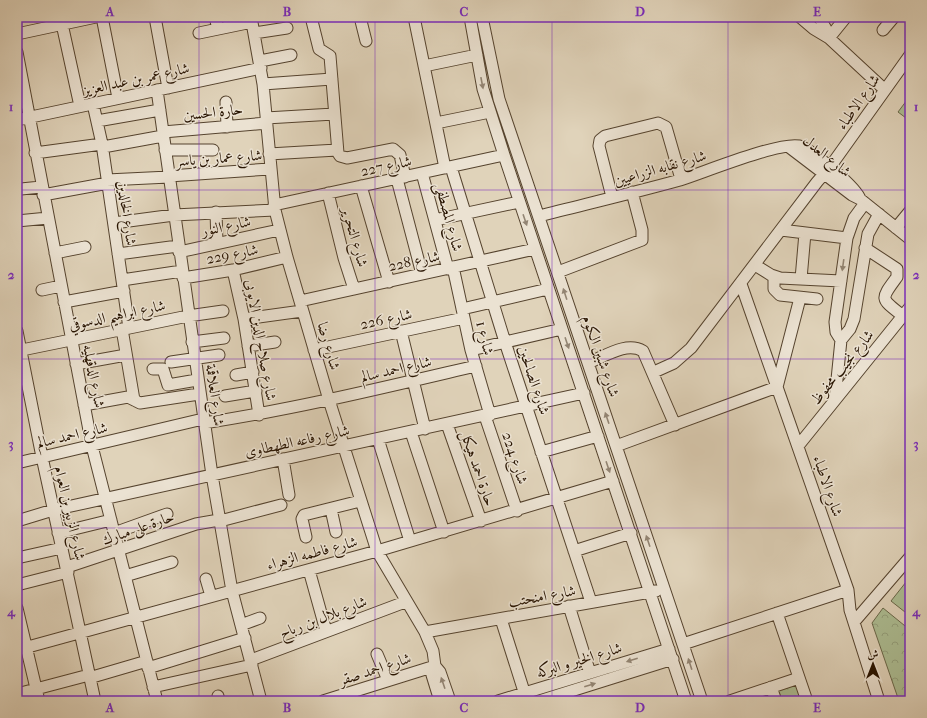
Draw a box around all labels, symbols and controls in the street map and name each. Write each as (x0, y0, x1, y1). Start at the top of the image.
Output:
text: A (105, 4, 115, 19)
text: B (283, 4, 292, 19)
text: C (460, 4, 469, 19)
text: D (635, 4, 645, 19)
text: E (813, 4, 821, 19)
street label: شارع عمر بن عبد العزيز (79, 59, 192, 103)
street label: شارع الاطباء (832, 71, 887, 135)
one-way arrow (479, 77, 485, 89)
text: 1 (9, 99, 14, 114)
text: 1 (914, 99, 919, 114)
street label: حارة الحسين (182, 100, 244, 124)
street label: شارع العدل (797, 131, 855, 184)
street label: شارع عمار بن ياسر (173, 146, 263, 174)
street label: شارع نقابه الزراعيين (612, 146, 709, 194)
street label: شارع 227 (359, 152, 414, 184)
street label: شارع الخالدين (110, 179, 140, 247)
street label: شارع المصطفى (427, 181, 467, 254)
street label: شارع التحرير (333, 203, 372, 270)
street label: شارع النور (198, 212, 253, 244)
one-way arrow (522, 215, 528, 227)
street label: شارع 229 (204, 240, 260, 272)
street label: شارع 228 (387, 247, 442, 279)
one-way arrow (840, 259, 846, 271)
text: 2 (8, 267, 15, 282)
text: 2 (913, 267, 920, 282)
street label: شارع صلاح الدين الايوبى (238, 278, 281, 403)
one-way arrow (562, 288, 568, 300)
street label: شارع ابراهيم الدسوقي (67, 296, 168, 340)
street label: شارع 226 (358, 305, 415, 337)
street label: شارع شبين الكوم (575, 313, 623, 401)
street label: شارع 1 (468, 319, 498, 358)
street label: شارع رضا (310, 320, 344, 373)
street label: شارع نجيب محفوظ (806, 326, 881, 410)
one-way arrow (564, 338, 570, 350)
street label: شارع الدقهليه (75, 343, 109, 410)
street label: شارع الصالحين (511, 343, 554, 418)
street label: شارع احمد سالم (359, 352, 434, 390)
street label: شارع العلاقمة (198, 363, 228, 428)
one-way arrow (603, 411, 609, 423)
street label: شارع احمد سالم (35, 418, 110, 456)
street label: شارع رفاعه الطهطاوى (243, 421, 352, 465)
street label: حارة احمد هيكل (456, 428, 499, 509)
street label: شارع 224 (494, 430, 532, 487)
text: 3 (8, 436, 14, 452)
text: 3 (913, 436, 919, 452)
street label: شارع الاطباء (805, 453, 847, 520)
one-way arrow (606, 461, 612, 473)
street label: شارع الزبير بن العوام (46, 464, 90, 563)
street label: حارة على مبارك (100, 507, 177, 551)
street label: شارع فاطمه الزهراء (265, 532, 360, 578)
one-way arrow (645, 534, 651, 546)
street label: شارع امنحتب (507, 581, 578, 615)
street label: شارع بلال بن رباح (277, 592, 371, 646)
text: 4 (6, 604, 16, 620)
text: 4 (911, 604, 921, 620)
street label: شارع الخير و البركه (534, 638, 625, 685)
north arrow (853, 644, 893, 684)
text: ش (868, 648, 879, 661)
street label: شارع احمد صقر (335, 649, 415, 694)
one-way arrow (625, 657, 637, 663)
one-way arrow (687, 658, 693, 670)
one-way arrow (440, 676, 446, 688)
one-way arrow (584, 682, 596, 688)
text: A (105, 700, 115, 715)
text: B (283, 700, 292, 715)
text: C (460, 700, 469, 715)
text: D (635, 700, 645, 715)
text: E (813, 700, 821, 715)

